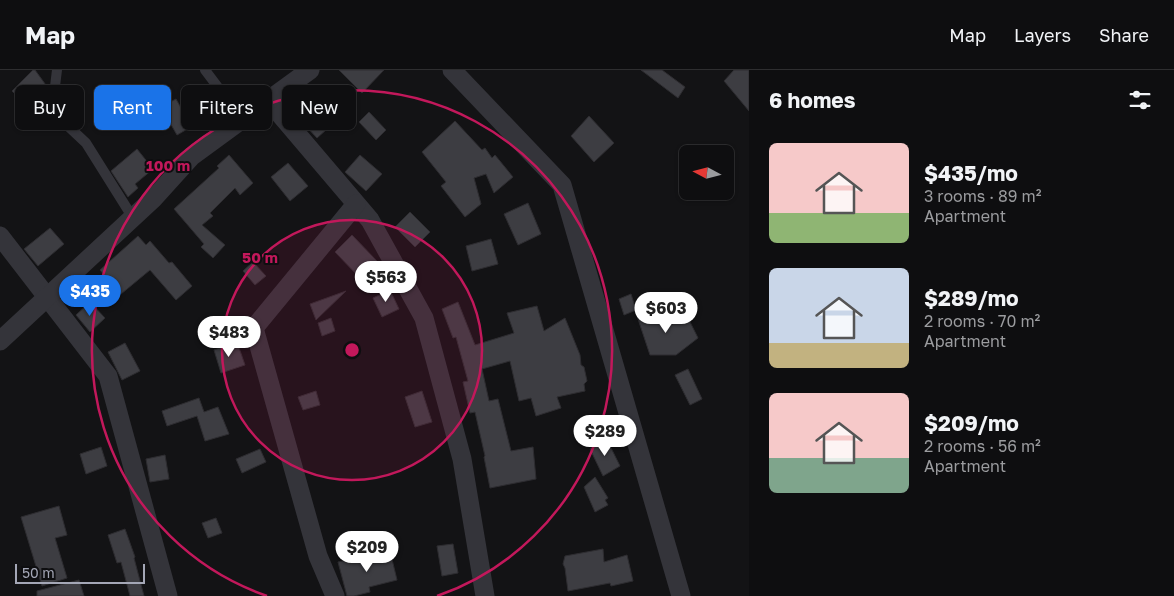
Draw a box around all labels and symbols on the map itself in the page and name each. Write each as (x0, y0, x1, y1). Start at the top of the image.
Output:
north arrow (679, 145, 734, 200)
text: 100 m (146, 156, 190, 174)
text: 50 m (242, 248, 278, 266)
pin: $563 (356, 260, 416, 303)
pin: $435 (60, 274, 120, 317)
pin: $603 (636, 292, 696, 334)
pin: $483 (199, 316, 259, 358)
centre of rings (343, 341, 361, 359)
pin: $289 (575, 414, 635, 457)
pin: $209 (337, 530, 397, 573)
scale bar (15, 561, 145, 584)

